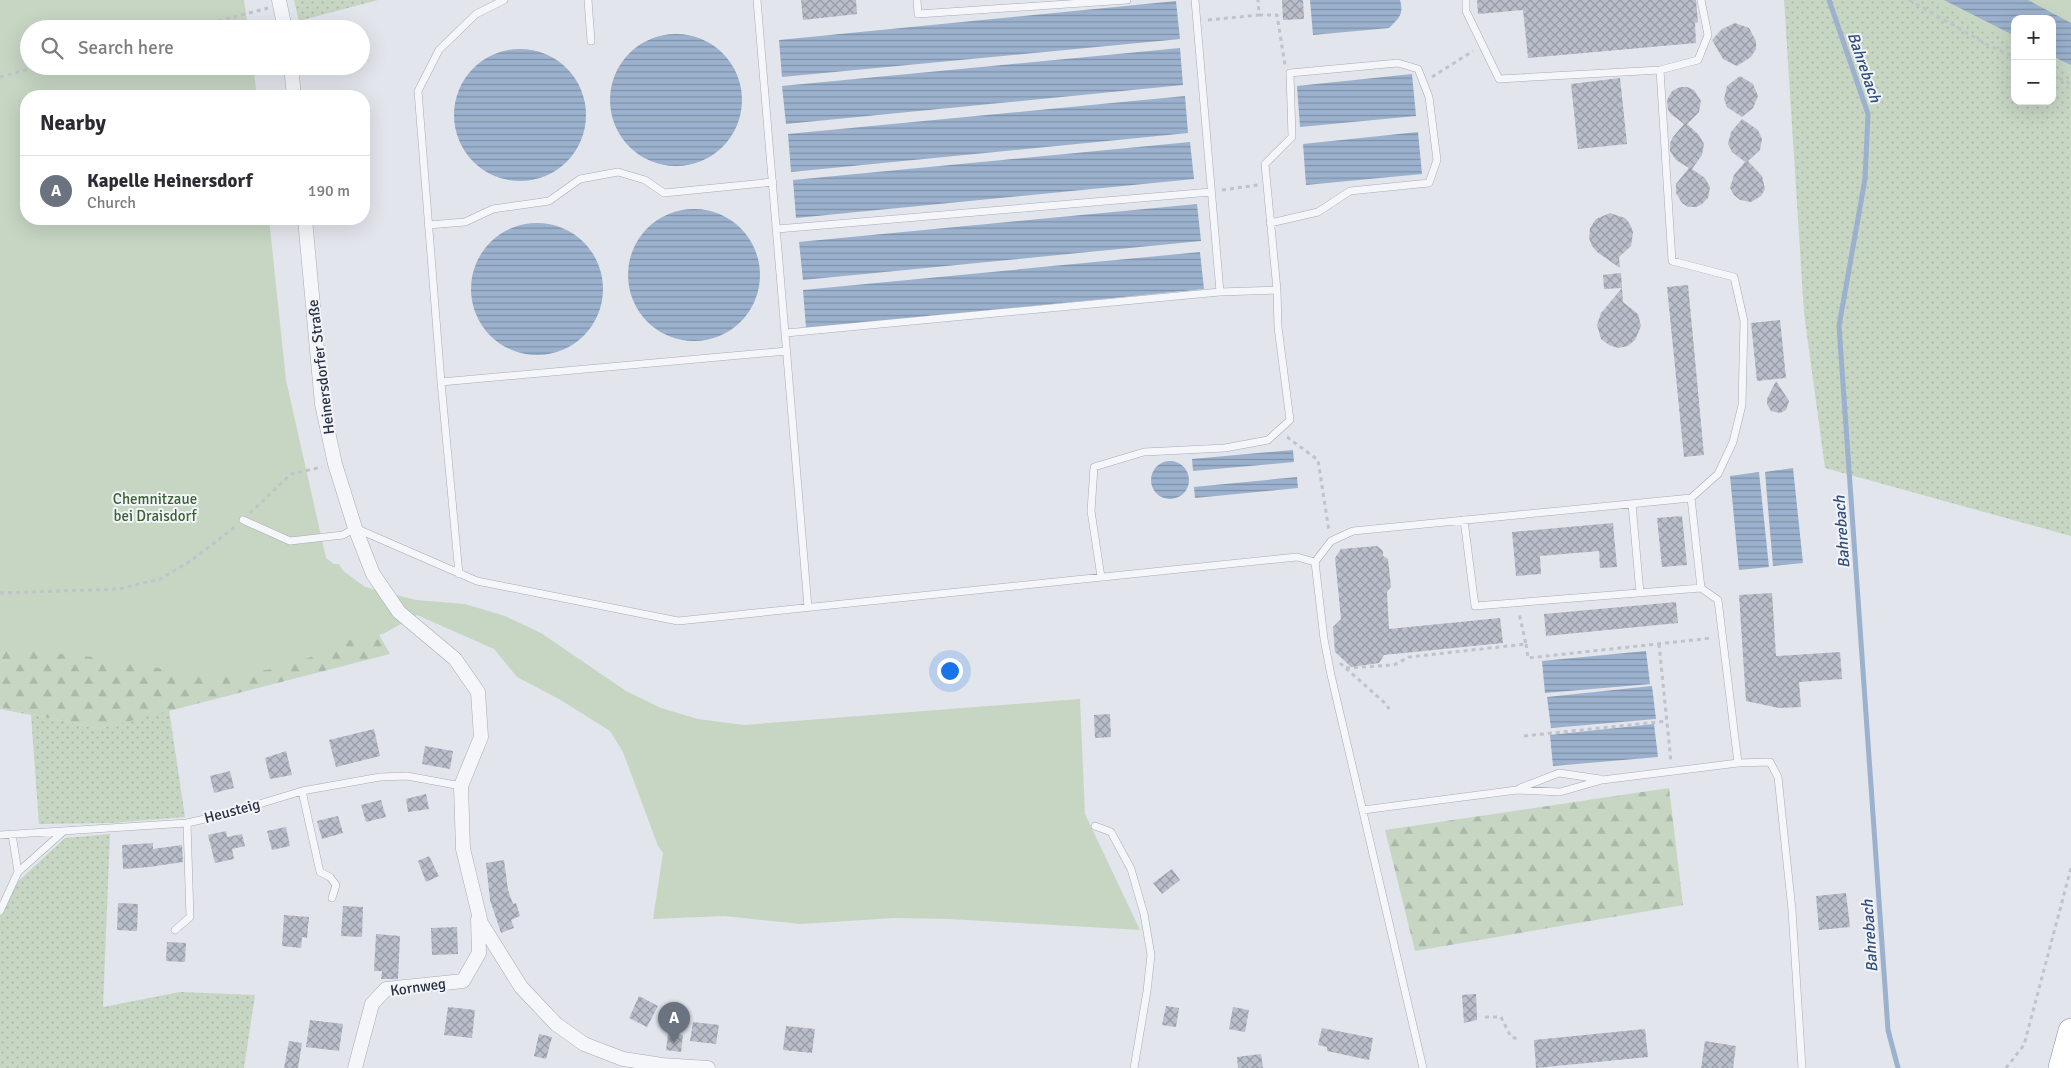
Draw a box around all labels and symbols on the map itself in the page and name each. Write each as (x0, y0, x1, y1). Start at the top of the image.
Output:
water label: Bahrebach (1843, 30, 1886, 106)
street label: Heinersdorfer Straße (304, 298, 338, 436)
park label: Chemnitzaue bei Draisdorf (113, 490, 197, 525)
water label: Bahrebach (1829, 494, 1855, 569)
your location (937, 658, 963, 684)
street label: Heusteig (202, 795, 262, 827)
water label: Bahrebach (1857, 898, 1883, 973)
street label: Kornweg (389, 974, 447, 1000)
pin: A (658, 1002, 690, 1043)

